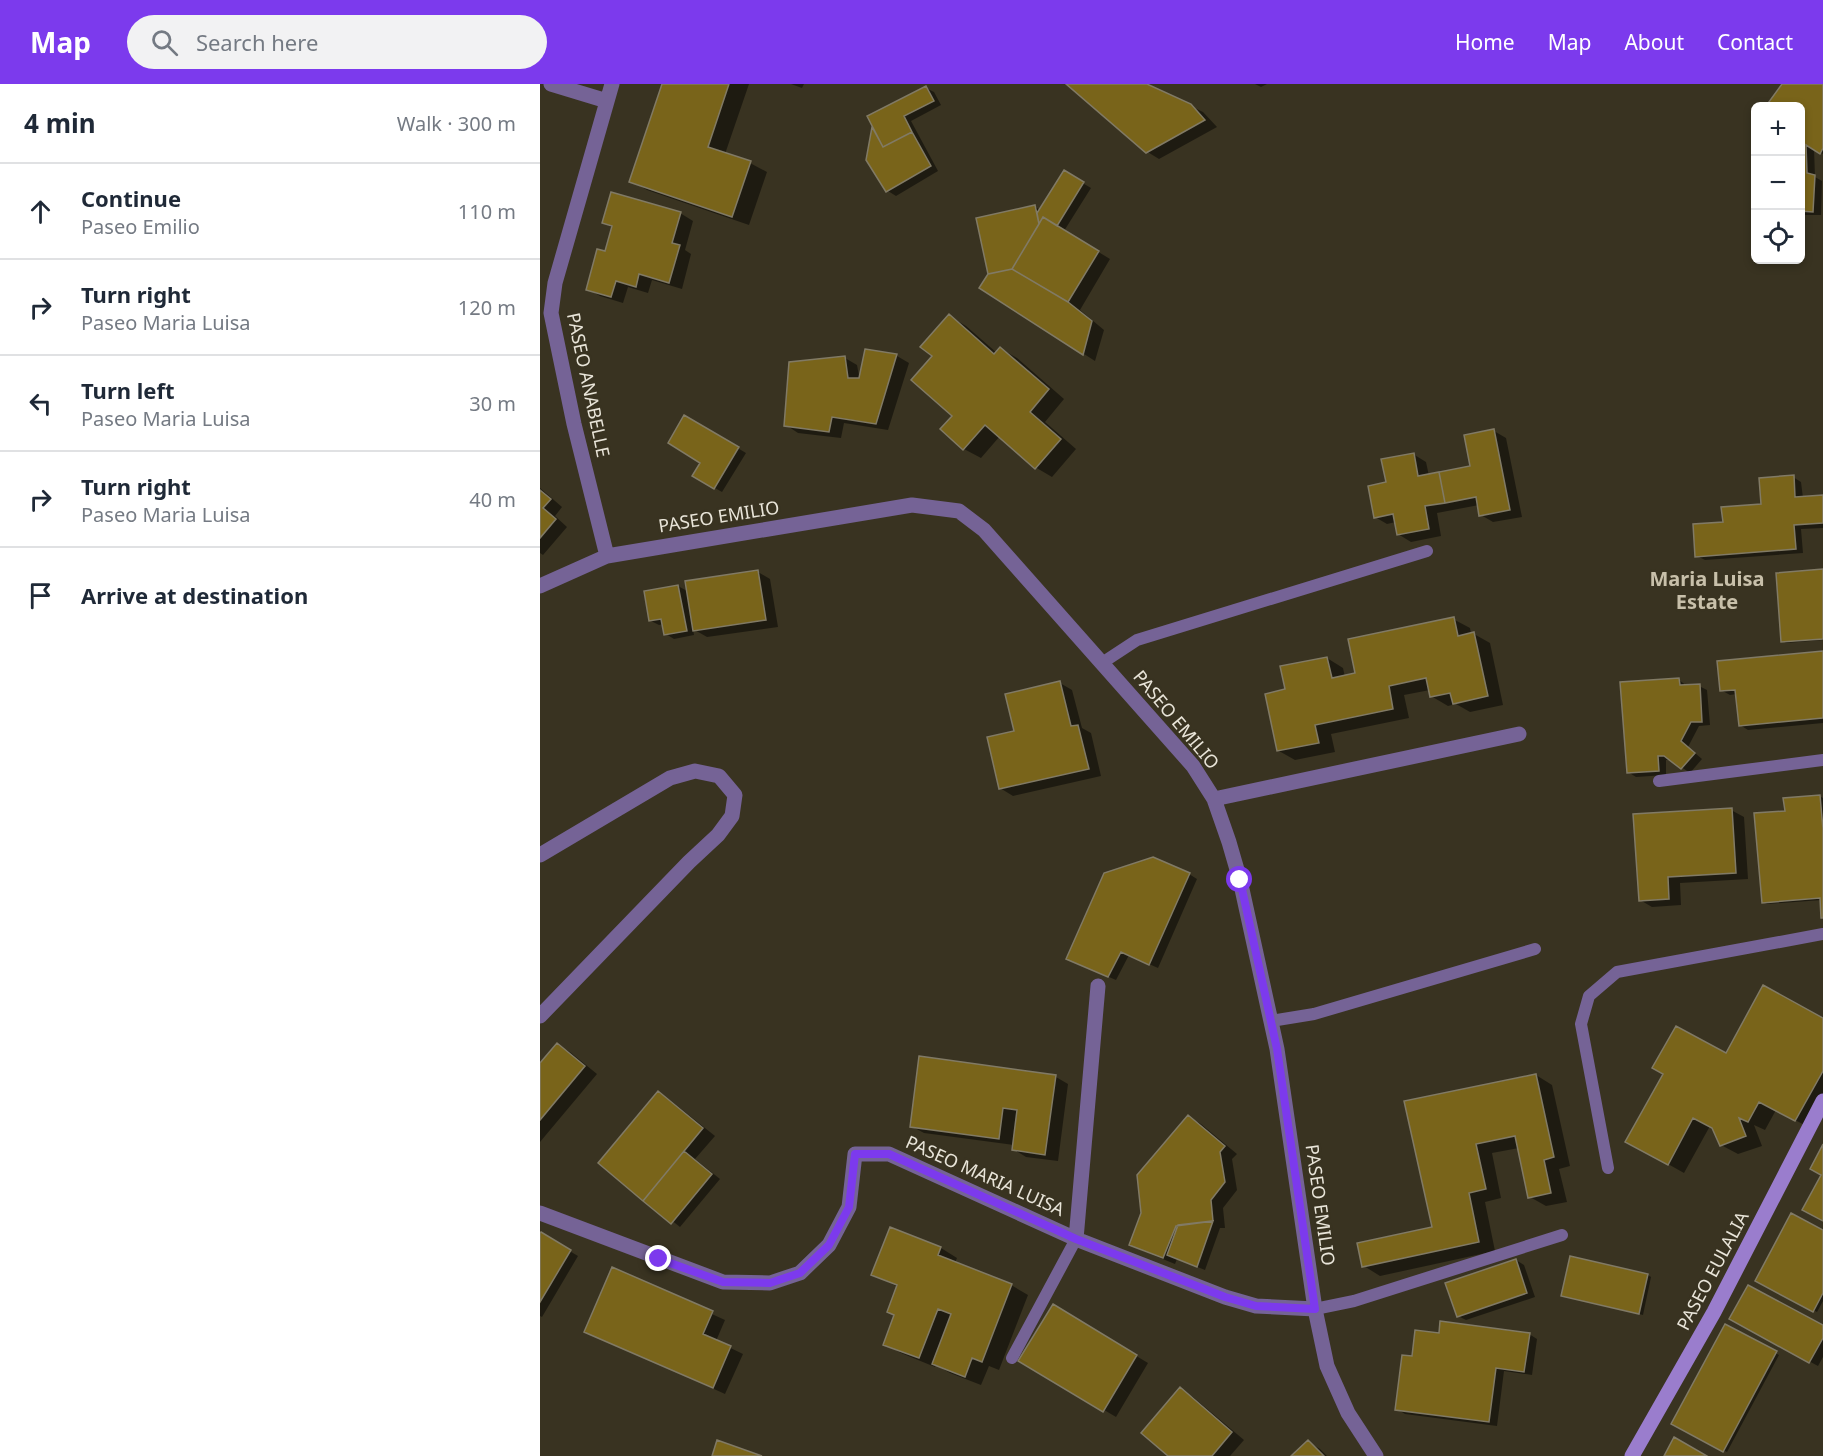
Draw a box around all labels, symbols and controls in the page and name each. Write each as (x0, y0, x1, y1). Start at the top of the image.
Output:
search box (127, 15, 547, 69)
text: Map (30, 23, 91, 61)
icon: search (148, 26, 181, 59)
text: Search here (196, 27, 318, 57)
text: Home (1455, 28, 1515, 56)
text: Map (1548, 28, 1591, 56)
text: About (1624, 28, 1684, 56)
text: Contact (1717, 28, 1793, 56)
map controls (1751, 102, 1805, 264)
button: + (1751, 102, 1805, 156)
text: 4 min (24, 105, 96, 141)
text: Walk · 300 m (397, 110, 516, 137)
button: − (1751, 156, 1805, 210)
text: Continue (81, 183, 181, 213)
icon: ahead (24, 195, 57, 228)
text: 110 m (458, 198, 516, 225)
button: locate (1751, 210, 1805, 264)
text: Paseo Emilio (81, 213, 200, 240)
text: Turn right (81, 279, 191, 309)
icon: right (24, 291, 57, 324)
text: 120 m (458, 294, 516, 321)
text: Paseo Maria Luisa (81, 309, 250, 336)
street label: PASEO ANABELLE (562, 310, 616, 459)
text: Turn left (81, 375, 175, 405)
icon: left (24, 387, 57, 420)
text: 30 m (469, 390, 516, 417)
text: Paseo Maria Luisa (81, 405, 250, 432)
text: Turn right (81, 471, 191, 501)
icon: right (24, 483, 57, 516)
text: 40 m (469, 486, 516, 513)
street label: PASEO EMILIO (657, 495, 781, 537)
text: Paseo Maria Luisa (81, 501, 250, 528)
district label: Maria Luisa Estate (1649, 565, 1765, 615)
icon: arrive (24, 579, 57, 612)
text: Arrive at destination (81, 580, 308, 610)
street label: PASEO EMILIO (1128, 665, 1225, 774)
route start (1226, 866, 1252, 892)
street label: PASEO MARIA LUISA (902, 1129, 1069, 1221)
street label: PASEO EMILIO (1301, 1143, 1341, 1267)
street label: PASEO EULALIA (1671, 1207, 1754, 1334)
route end (645, 1245, 671, 1271)

